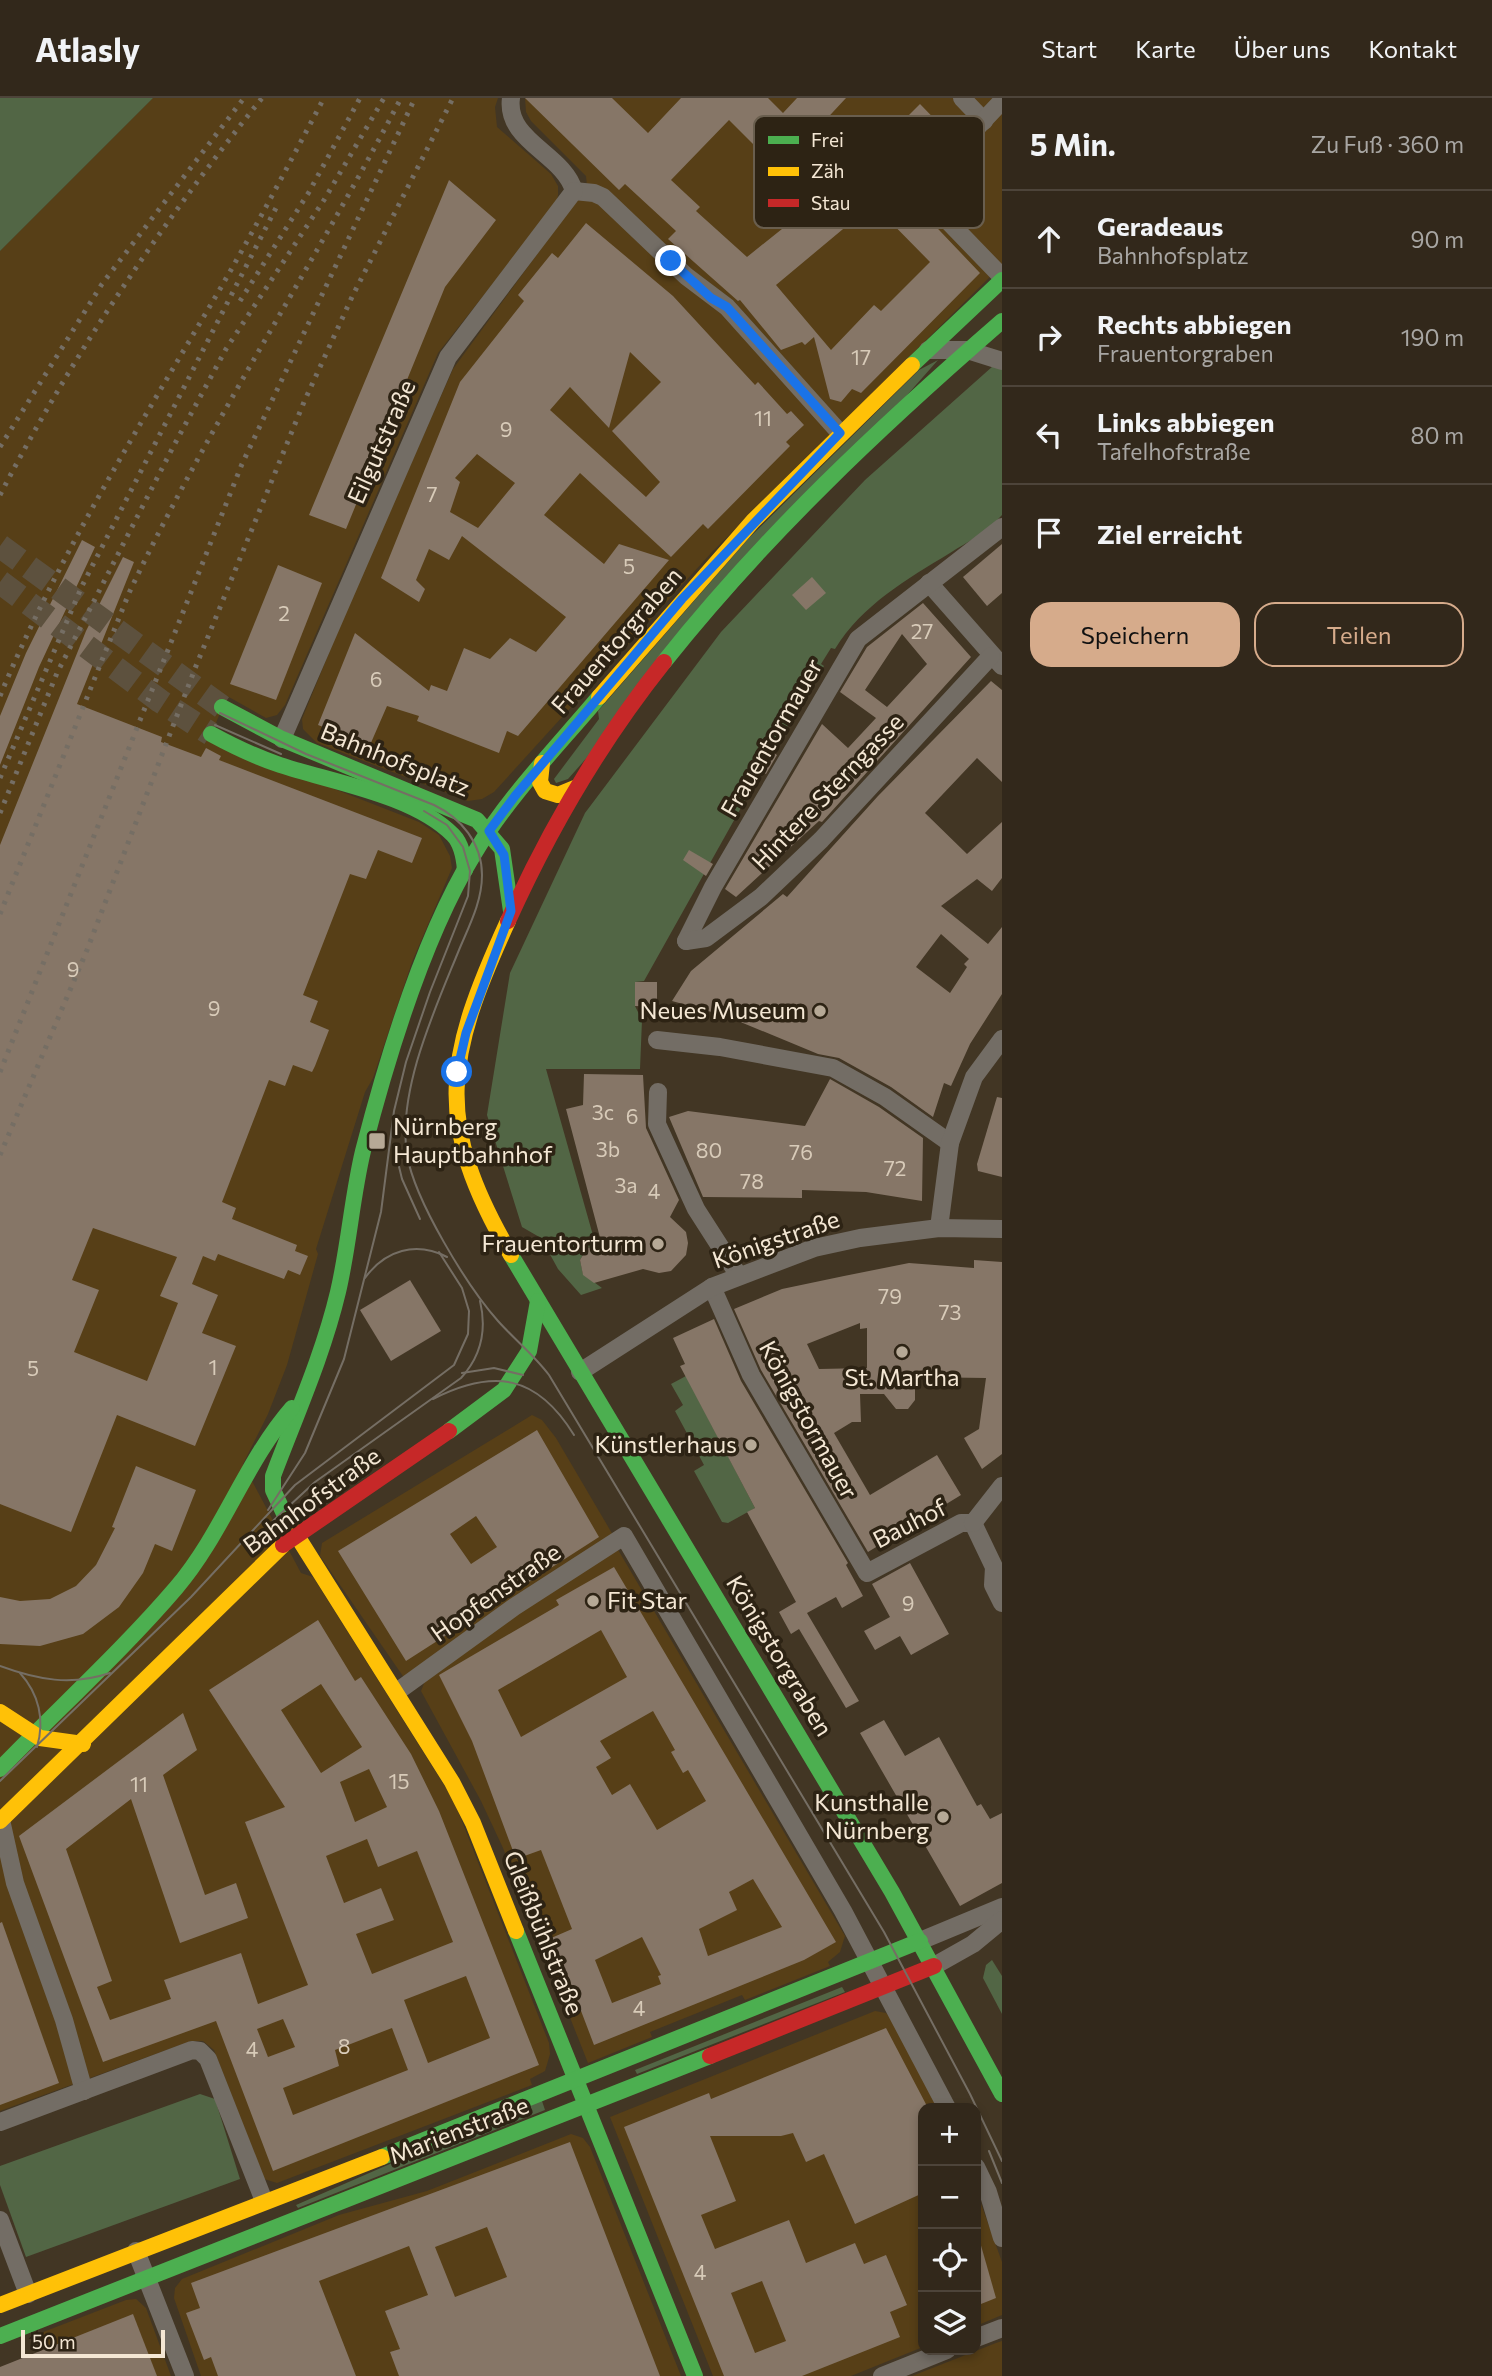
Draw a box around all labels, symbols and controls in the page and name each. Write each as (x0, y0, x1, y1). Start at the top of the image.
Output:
text: Atlasly (35, 28, 140, 69)
text: Start (1042, 34, 1097, 63)
text: Karte (1135, 34, 1196, 63)
text: Über uns (1234, 34, 1330, 63)
text: Kontakt (1368, 34, 1457, 63)
legend (754, 116, 984, 228)
text: 5 Min. (1030, 125, 1116, 162)
text: Frei (811, 128, 844, 151)
text: Zu Fuß · 360 m (1311, 130, 1464, 158)
text: Zäh (811, 159, 845, 182)
text: Stau (811, 191, 850, 214)
text: Geradeaus (1097, 210, 1223, 241)
icon: ahead (1030, 220, 1068, 258)
text: 90 m (1411, 225, 1464, 253)
text: Bahnhofsplatz (1097, 241, 1249, 269)
route end (655, 245, 686, 276)
text: Rechts abbiegen (1097, 308, 1292, 339)
icon: right (1030, 318, 1068, 356)
text: 190 m (1401, 323, 1464, 351)
text: Frauentorgraben (1097, 339, 1274, 367)
house number: 17 (851, 344, 871, 369)
street label: Eilgutstraße (340, 375, 421, 508)
house number: 11 (754, 405, 772, 430)
text: Links abbiegen (1097, 406, 1275, 437)
house number: 9 (500, 416, 512, 441)
icon: left (1030, 416, 1068, 454)
text: 80 m (1411, 421, 1464, 449)
text: Tafelhofstraße (1097, 437, 1251, 465)
house number: 7 (426, 481, 438, 506)
icon: arrive (1030, 514, 1068, 552)
text: Ziel erreicht (1097, 518, 1242, 549)
house number: 5 (623, 553, 635, 578)
street label: Frauentorgraben (544, 561, 687, 719)
house number: 2 (278, 600, 290, 625)
button: Speichern (1030, 602, 1240, 667)
button: Teilen (1254, 602, 1464, 667)
house number: 27 (911, 618, 933, 643)
street label: Frauentormauer (714, 653, 828, 822)
house number: 6 (370, 666, 382, 691)
street label: Hintere Sterngasse (745, 707, 909, 875)
street label: Bahnhofsplatz (317, 716, 474, 802)
house number: 9 (67, 956, 79, 981)
house number: 9 (208, 995, 220, 1020)
place label: Neues Museum (639, 995, 806, 1024)
marker: Neues Museum (812, 1003, 828, 1019)
route start (441, 1056, 472, 1087)
house number: 3c (592, 1099, 614, 1124)
house number: 6 (626, 1103, 638, 1128)
place label: Nürnberg Hauptbahnhof (393, 1111, 553, 1168)
marker: Nürnberg Hauptbahnhof (367, 1131, 387, 1151)
house number: 3b (596, 1136, 620, 1161)
house number: 80 (696, 1137, 722, 1162)
house number: 76 (789, 1139, 813, 1164)
house number: 72 (884, 1155, 906, 1180)
house number: 78 (740, 1168, 764, 1193)
house number: 3a (615, 1172, 637, 1197)
house number: 4 (648, 1178, 661, 1203)
street label: Königstraße (708, 1203, 843, 1274)
place label: Frauentorturm (482, 1228, 644, 1257)
marker: Frauentorturm (650, 1236, 666, 1252)
house number: 79 (878, 1283, 902, 1308)
house number: 73 (938, 1299, 962, 1324)
street label: Königstormauer (754, 1335, 865, 1504)
marker: St. Martha (894, 1344, 910, 1360)
house number: 1 (209, 1354, 217, 1379)
house number: 5 (27, 1355, 39, 1380)
place label: St. Martha (845, 1362, 959, 1391)
place label: Künstlerhaus (594, 1429, 737, 1458)
marker: Künstlerhaus (743, 1437, 759, 1453)
street label: Bahnhofstraße (237, 1440, 385, 1559)
street label: Bauhof (868, 1492, 951, 1553)
street label: Hopfenstraße (425, 1536, 565, 1647)
street label: Königstorgraben (721, 1570, 840, 1741)
place label: Fit Star (607, 1585, 688, 1614)
house number: 9 (902, 1590, 914, 1615)
marker: Fit Star (585, 1593, 601, 1609)
house number: 15 (388, 1768, 410, 1793)
house number: 11 (130, 1771, 148, 1796)
place label: Kunsthalle Nürnberg (814, 1787, 929, 1844)
marker: Kunsthalle Nürnberg (935, 1809, 951, 1825)
street label: Gleißbühlstraße (498, 1846, 590, 2019)
house number: 4 (633, 1995, 646, 2020)
house number: 8 (338, 2033, 350, 2058)
house number: 4 (246, 2036, 259, 2061)
street label: Marienstraße (385, 2090, 532, 2170)
map controls (918, 2103, 981, 2355)
button: + (918, 2103, 981, 2166)
button: − (918, 2166, 981, 2229)
button: locate (918, 2229, 981, 2292)
house number: 4 (694, 2259, 707, 2284)
button: layers (918, 2292, 981, 2355)
scale bar (21, 2327, 164, 2359)
text: 50 m (32, 2330, 76, 2353)

